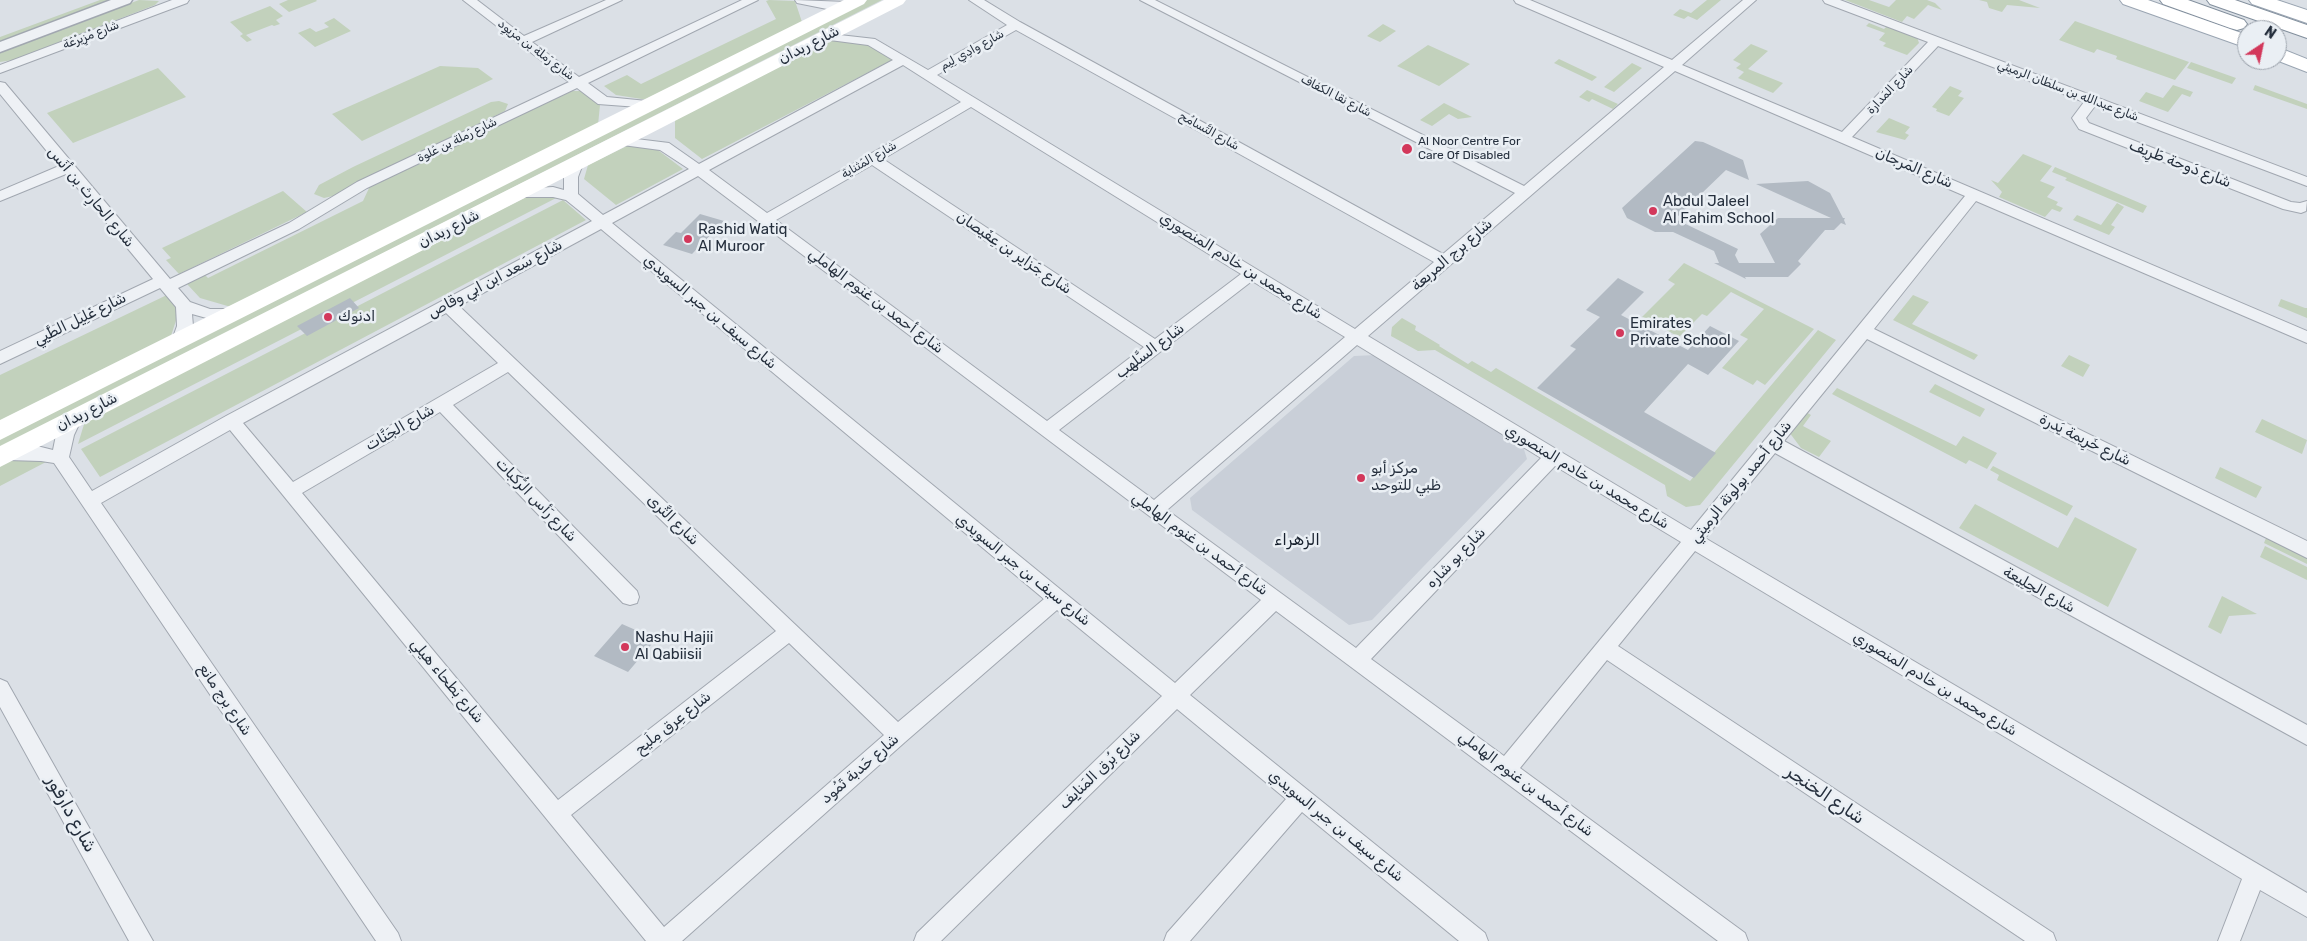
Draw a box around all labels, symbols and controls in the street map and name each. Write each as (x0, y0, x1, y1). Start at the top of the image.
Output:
street label: شارع رَملة بن مرَيوِد (495, 16, 577, 84)
street label: شارع مْزِيرْعَة (61, 18, 121, 52)
north arrow (2237, 20, 2287, 70)
street label: شارع ربدان (775, 22, 843, 68)
text: N (2261, 23, 2279, 43)
street label: شارع وادِي لِيم (938, 27, 1006, 73)
street label: شارع عبدالله بن سلطان الرميثي (1995, 57, 2141, 125)
street label: شارع المَدارة (1864, 63, 1916, 117)
street label: شارع نقا الكفاف (1298, 72, 1374, 120)
street label: شارع التَّسامُح (1176, 109, 1242, 153)
street label: شارع رَملة بن عَلوة (415, 114, 499, 166)
place label: Al Noor Centre For Care Of Disabled (1418, 135, 1521, 163)
street label: شارع دَوحة طَرِيف (2126, 136, 2234, 192)
street label: شارع المَثناية (839, 138, 899, 182)
marker: Al Noor Centre For Care Of Disabled (1400, 142, 1414, 156)
street label: شارع الحارِث بن أنَس (44, 143, 138, 251)
street label: شارع المَرجان (1873, 144, 1955, 192)
place label: Abdul Jaleel Al Fahim School (1663, 193, 1774, 228)
marker: Abdul Jaleel Al Fahim School (1647, 205, 1659, 217)
street label: شارع ربدان (415, 206, 483, 252)
street label: شارع جَزايِر بن عِفَيصان (953, 208, 1075, 298)
street label: شارع محمد بن خادم المنصوري (1156, 208, 1326, 324)
street label: شارع برج المربعة (1408, 215, 1496, 295)
place label: Rashid Watiq Al Muroor (698, 221, 787, 256)
marker: Rashid Watiq Al Muroor (682, 233, 694, 245)
street label: شارع سَعد ابن ابي وقاص (425, 236, 565, 322)
street label: شارع أحمد بن غنوم الهاملي (805, 244, 947, 358)
street label: شارع سيف بن جبر السويدي (640, 251, 780, 373)
street label: شارع غَلِيل الطَّيِي (31, 289, 129, 349)
place label: ادنوك (338, 308, 375, 326)
marker: ادنوك (322, 311, 334, 323)
place label: Emirates Private School (1630, 315, 1731, 350)
street label: شارع السَّلهب (1112, 319, 1188, 383)
marker: Emirates Private School (1614, 327, 1626, 339)
street label: شارع ربدان (53, 389, 121, 435)
street label: شارع الجَنَّات (362, 401, 438, 455)
street label: شارع خَرِيمة يَدرة (2036, 410, 2134, 470)
street label: شارع أحمد بولوتة الرميثي (1686, 417, 1796, 547)
street label: شارع محمد بن خادم المنصوري (1502, 421, 1672, 533)
street label: شارع رَأس الرُّكبات (492, 454, 580, 546)
place label: مركز أبو ظبي للتوحد (1371, 460, 1441, 495)
marker: مركز أبو ظبي للتوحد (1355, 472, 1367, 484)
street label: شارع أحمد بن غنوم الهاملي (1128, 488, 1272, 600)
street label: شارع الثَّرى (643, 491, 703, 549)
street label: شارع سيف بن جبر السويدي (952, 510, 1094, 630)
street label: شارع بو شاره (1422, 524, 1490, 592)
district label: الزهراء (1274, 530, 1320, 550)
street label: شارع الجِلِيعة (2000, 563, 2078, 617)
street label: شارع محمد بن خادم المنصوري (1850, 628, 2020, 740)
place label: Nashu Hajii Al Qabiisii (635, 629, 713, 664)
street label: شارع بَطحاء هيلي (406, 635, 488, 727)
marker: Nashu Hajii Al Qabiisii (619, 641, 631, 653)
street label: شارع برج مانع (194, 661, 256, 739)
street label: شارع عِرق مِلَيح (631, 688, 715, 758)
street label: شارع بُرق المَنايِف (1055, 727, 1145, 813)
street label: شارع أحمد بن غنوم الهاملي (1455, 727, 1597, 841)
street label: شارع حَدبة ثَمُود (817, 730, 903, 808)
street label: شارع الخنجر (1782, 761, 1868, 829)
street label: شارع سيف بن جبر السويدي (1265, 766, 1407, 886)
street label: شارع دارفور (41, 772, 101, 856)

